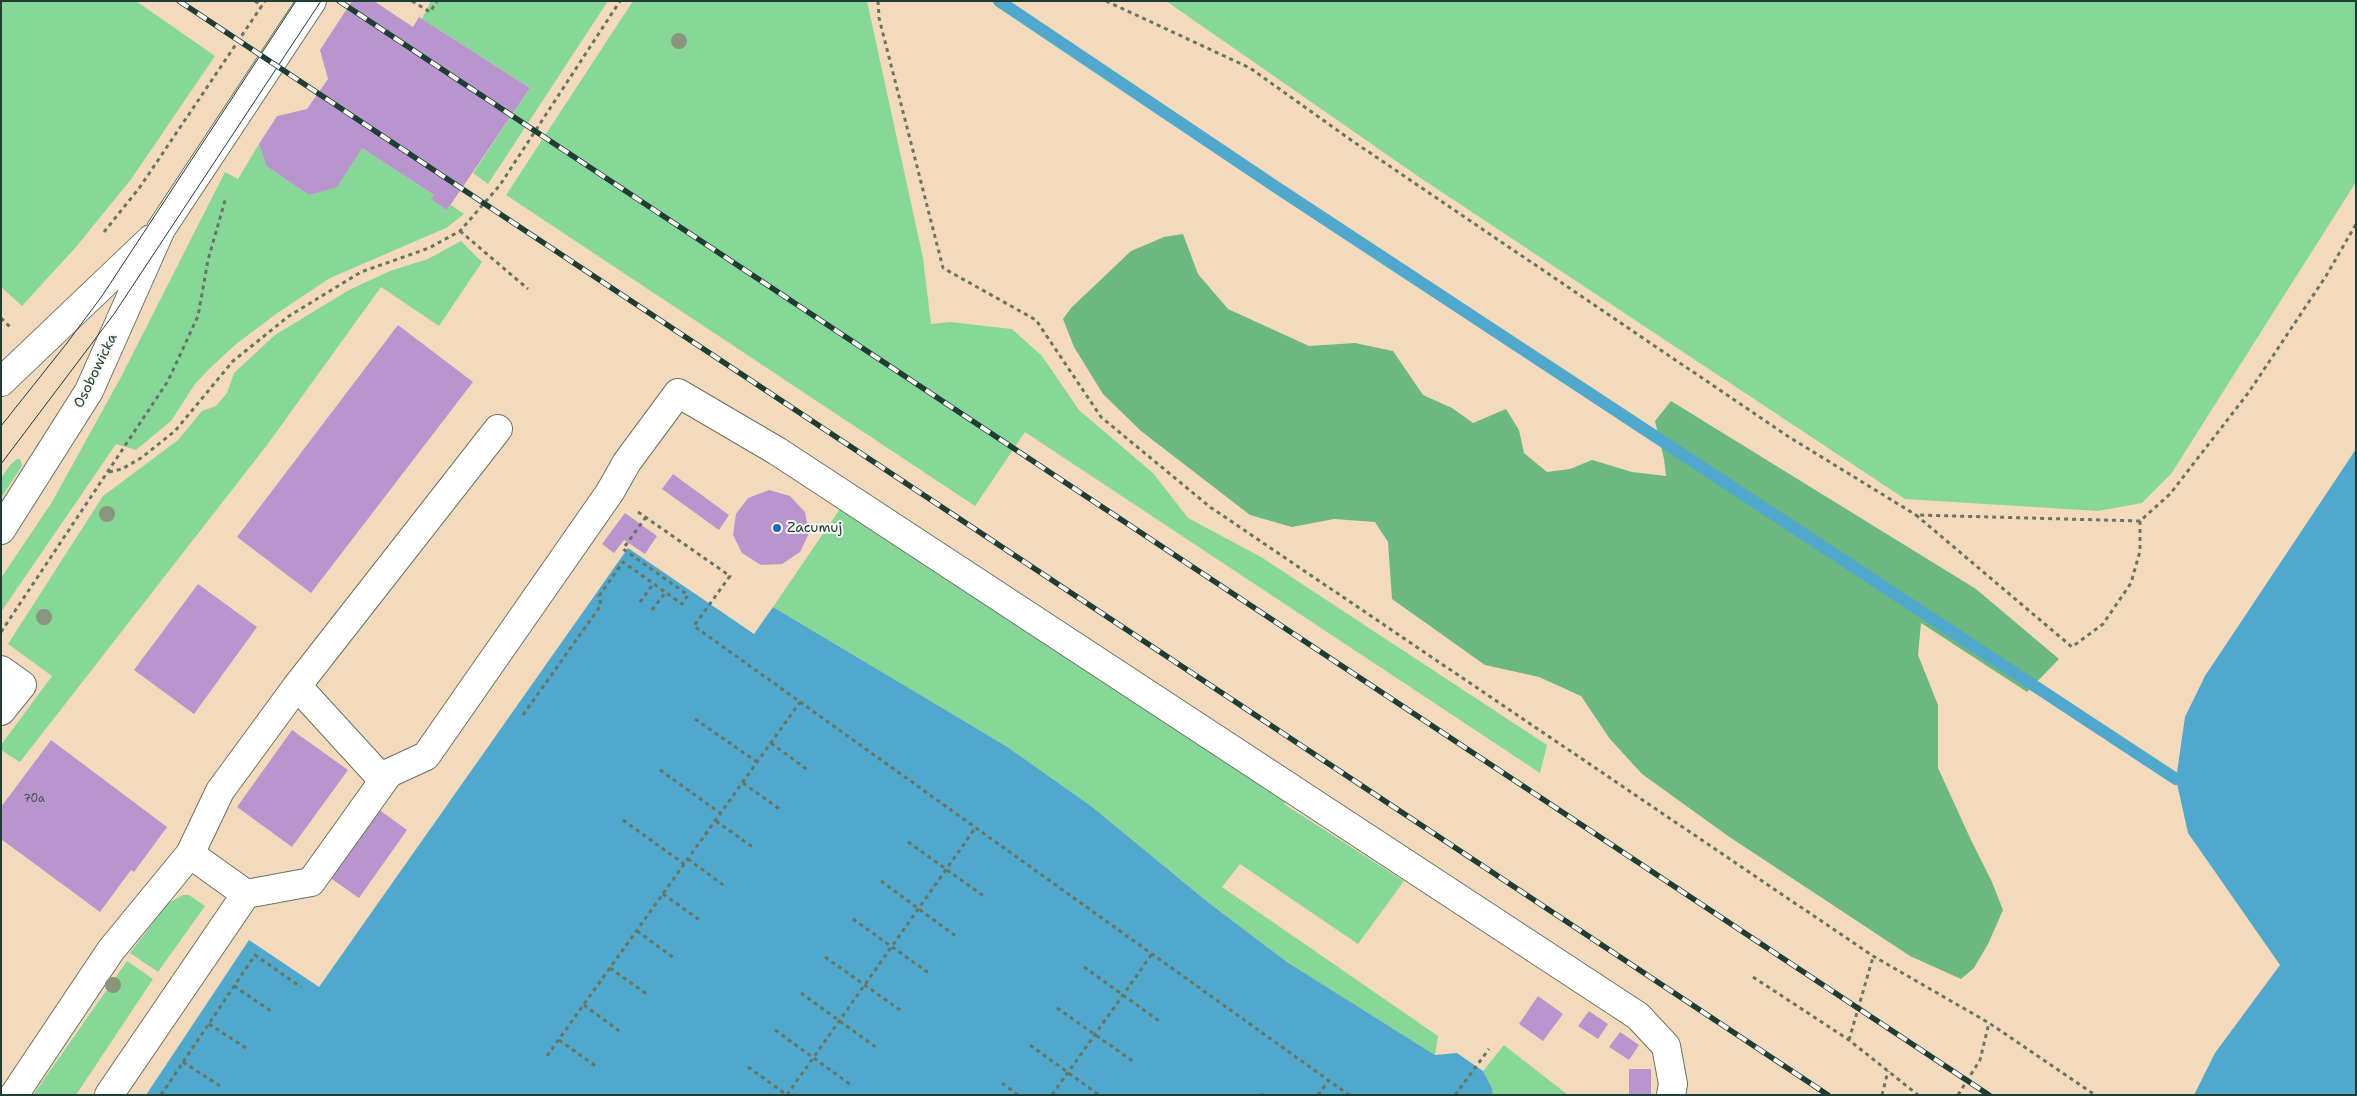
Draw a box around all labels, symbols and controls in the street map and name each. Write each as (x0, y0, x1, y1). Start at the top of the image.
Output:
street label: Osobowicka (71, 331, 121, 411)
place label: Zacumuj (787, 520, 842, 536)
marker: Zacumuj (771, 522, 783, 534)
house number: 70a (23, 792, 45, 806)

